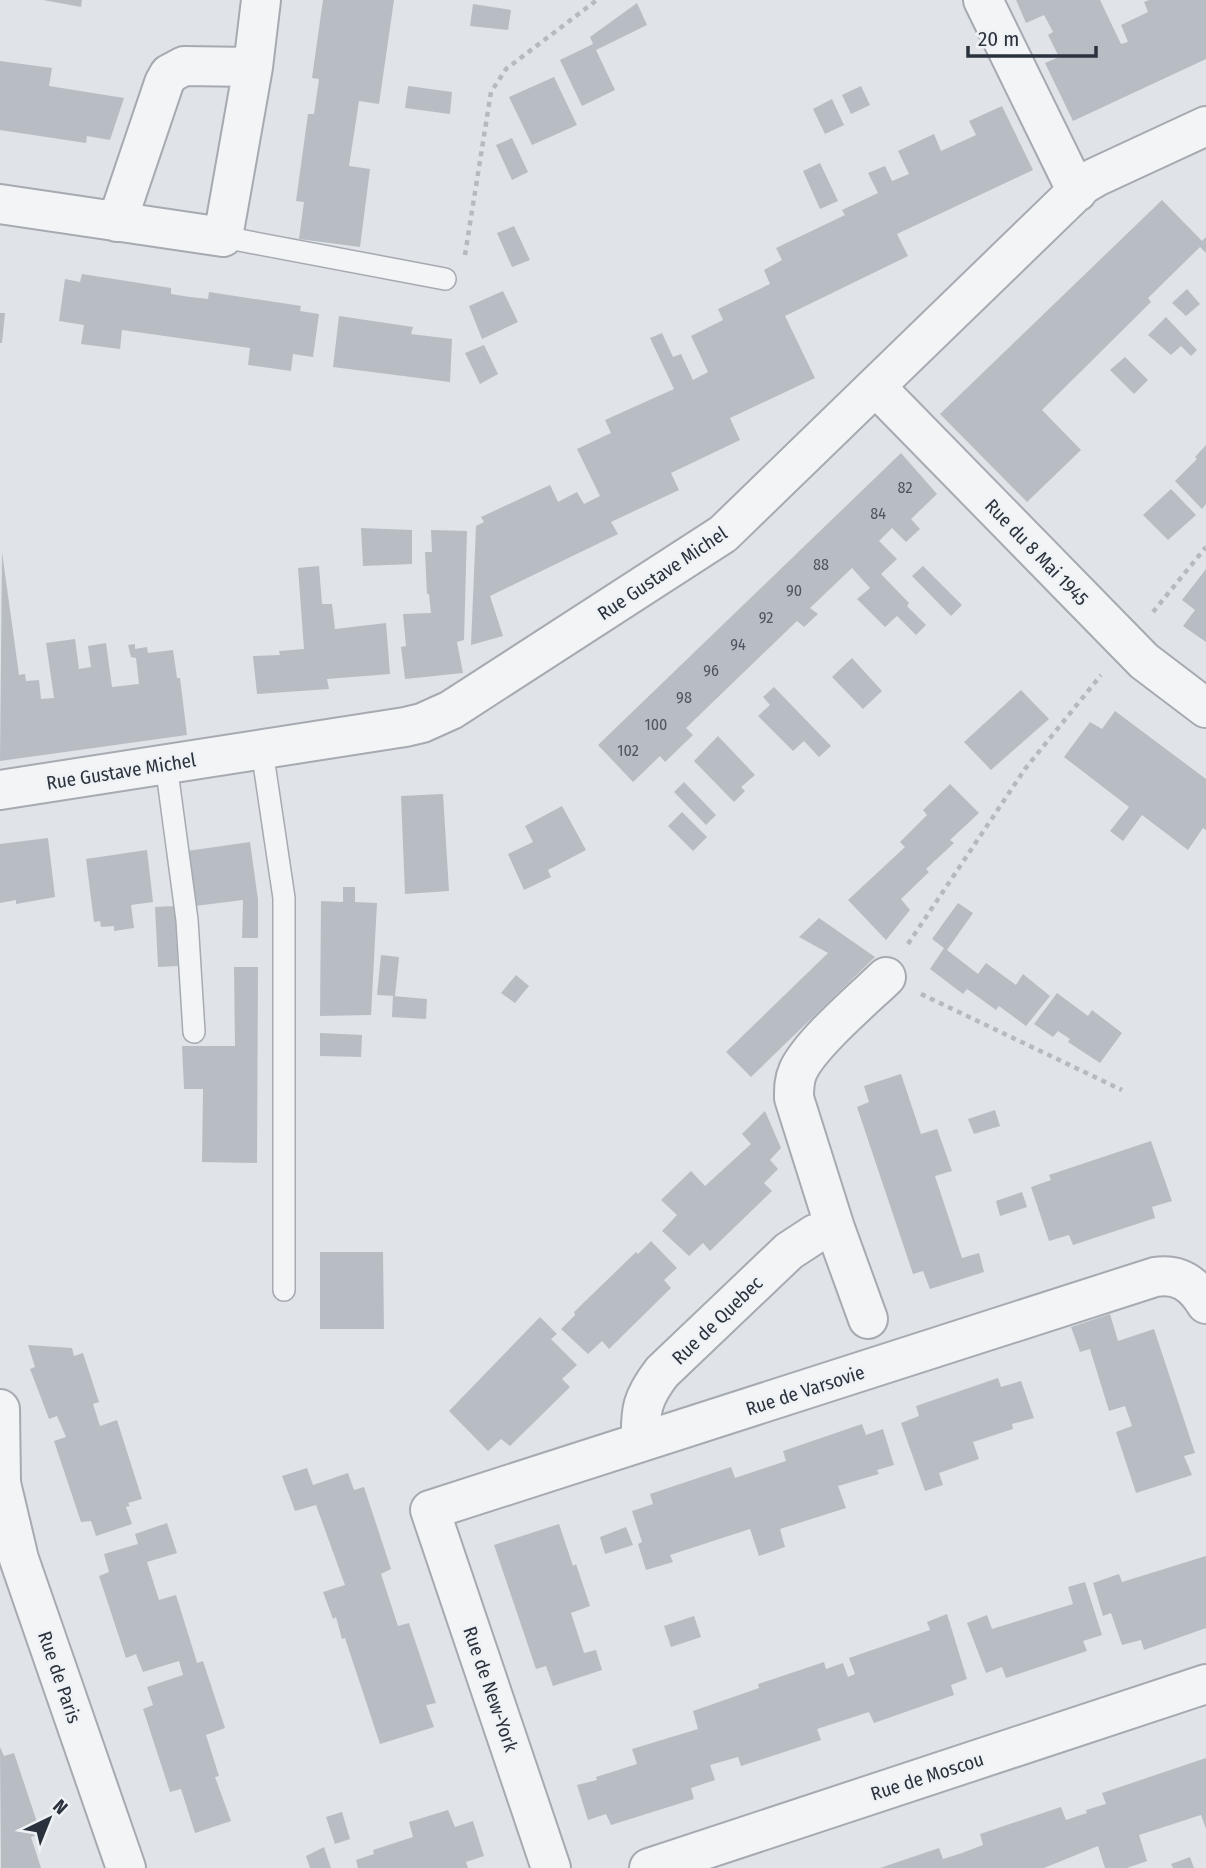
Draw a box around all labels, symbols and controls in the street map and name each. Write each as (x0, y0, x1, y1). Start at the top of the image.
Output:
scale bar (968, 14, 1096, 58)
text: 20 m (978, 26, 1019, 52)
house number: 82 (898, 478, 912, 497)
street label: Rue du 8 Mai 1945 (980, 494, 1093, 610)
house number: 84 (870, 504, 886, 523)
street label: Rue Gustave Michel (593, 522, 731, 625)
house number: 88 (813, 555, 829, 574)
house number: 90 (786, 581, 802, 600)
house number: 92 (759, 608, 773, 627)
house number: 94 (730, 635, 746, 654)
house number: 96 (703, 661, 719, 680)
house number: 98 (676, 688, 692, 707)
house number: 100 (645, 715, 667, 734)
house number: 102 (617, 741, 639, 760)
street label: Rue Gustave Michel (45, 748, 198, 795)
street label: Rue de Quebec (667, 1271, 767, 1369)
street label: Rue de Varsovie (743, 1360, 867, 1420)
street label: Rue de New-York (458, 1623, 523, 1755)
street label: Rue de Paris (33, 1628, 86, 1726)
street label: Rue de Moscou (868, 1747, 987, 1806)
north arrow (14, 1784, 84, 1854)
text: N (48, 1795, 72, 1819)

